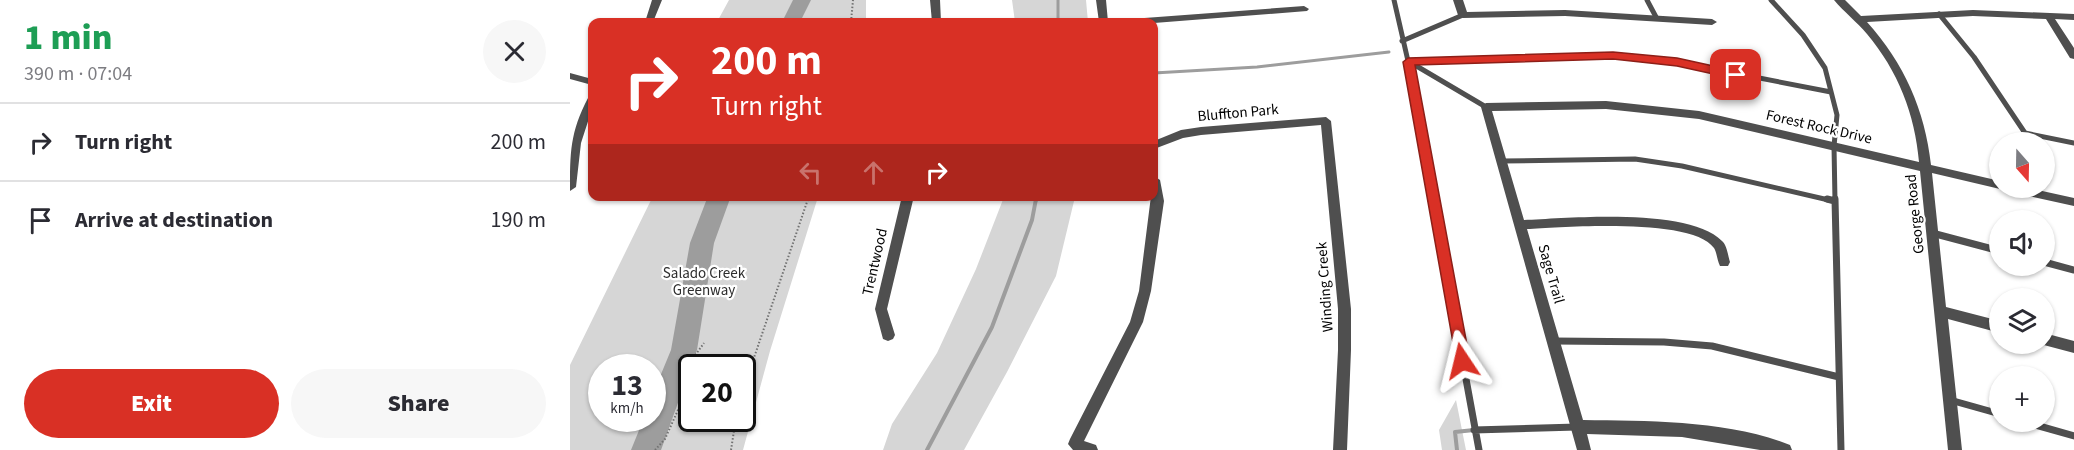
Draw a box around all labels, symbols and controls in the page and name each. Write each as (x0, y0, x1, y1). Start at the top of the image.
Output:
text: 1 min (24, 12, 112, 63)
button: close (483, 20, 546, 83)
text: 200 m (711, 31, 822, 91)
icon: right (612, 42, 690, 120)
pin (1710, 49, 1761, 100)
icon: arrive (1719, 58, 1752, 91)
text: 390 m · 07:04 (24, 60, 132, 88)
text: Turn right (711, 87, 822, 126)
street label: Bluffton Park (1197, 99, 1280, 127)
street label: Forest Rock Drive (1764, 105, 1874, 149)
icon: right (24, 126, 57, 159)
text: Turn right (75, 126, 172, 158)
text: 200 m (491, 126, 546, 158)
north arrow (1989, 132, 2055, 198)
map controls (1989, 132, 2055, 432)
icon: left (794, 156, 827, 189)
icon: ahead (857, 156, 890, 189)
icon: right (920, 156, 953, 189)
street label: George Road (1900, 173, 1930, 255)
icon: arrive (24, 204, 57, 237)
text: Arrive at destination (75, 204, 273, 236)
text: 190 m (491, 204, 546, 236)
button: sound (1989, 210, 2055, 276)
street label: Trentwood (857, 226, 893, 298)
street label: Winding Creek (1311, 241, 1339, 333)
street label: Sage Trail (1533, 242, 1569, 306)
park label: Salado Creek Greenway (663, 263, 746, 301)
button: layers (1989, 288, 2055, 354)
position arrow (1430, 329, 1494, 393)
speed limit sign: 20 (678, 354, 756, 432)
text: 13 (611, 364, 643, 407)
button: + (1989, 366, 2055, 432)
button: Exit (24, 369, 279, 438)
button: Share (291, 369, 546, 438)
text: km/h (610, 398, 644, 419)

